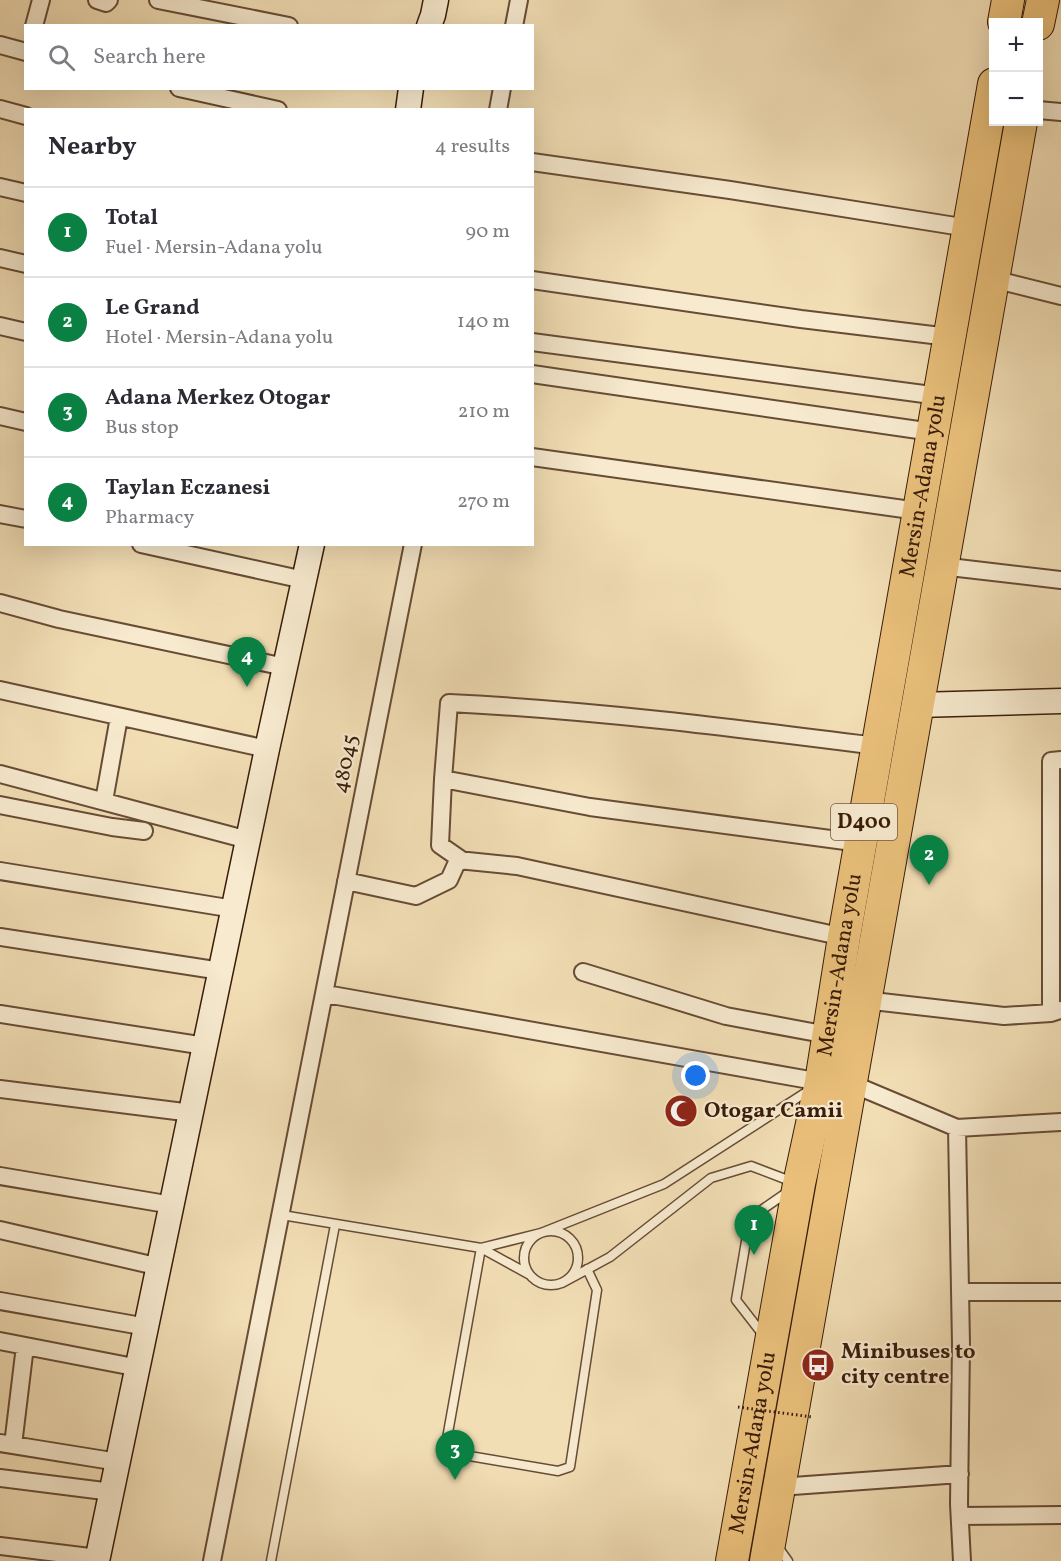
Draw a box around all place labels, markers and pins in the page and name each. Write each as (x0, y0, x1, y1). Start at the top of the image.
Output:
pin: 4 (228, 638, 266, 687)
pin: 2 (910, 836, 948, 885)
mosque icon: Otogar Camii (663, 1093, 699, 1129)
place label: Otogar Camii (704, 1096, 843, 1127)
pin: 1 (734, 1206, 774, 1255)
place label: Minibuses to city centre (841, 1337, 976, 1393)
bus stop icon: Minibuses to city centre (800, 1347, 836, 1383)
pin: 3 (436, 1430, 474, 1480)

